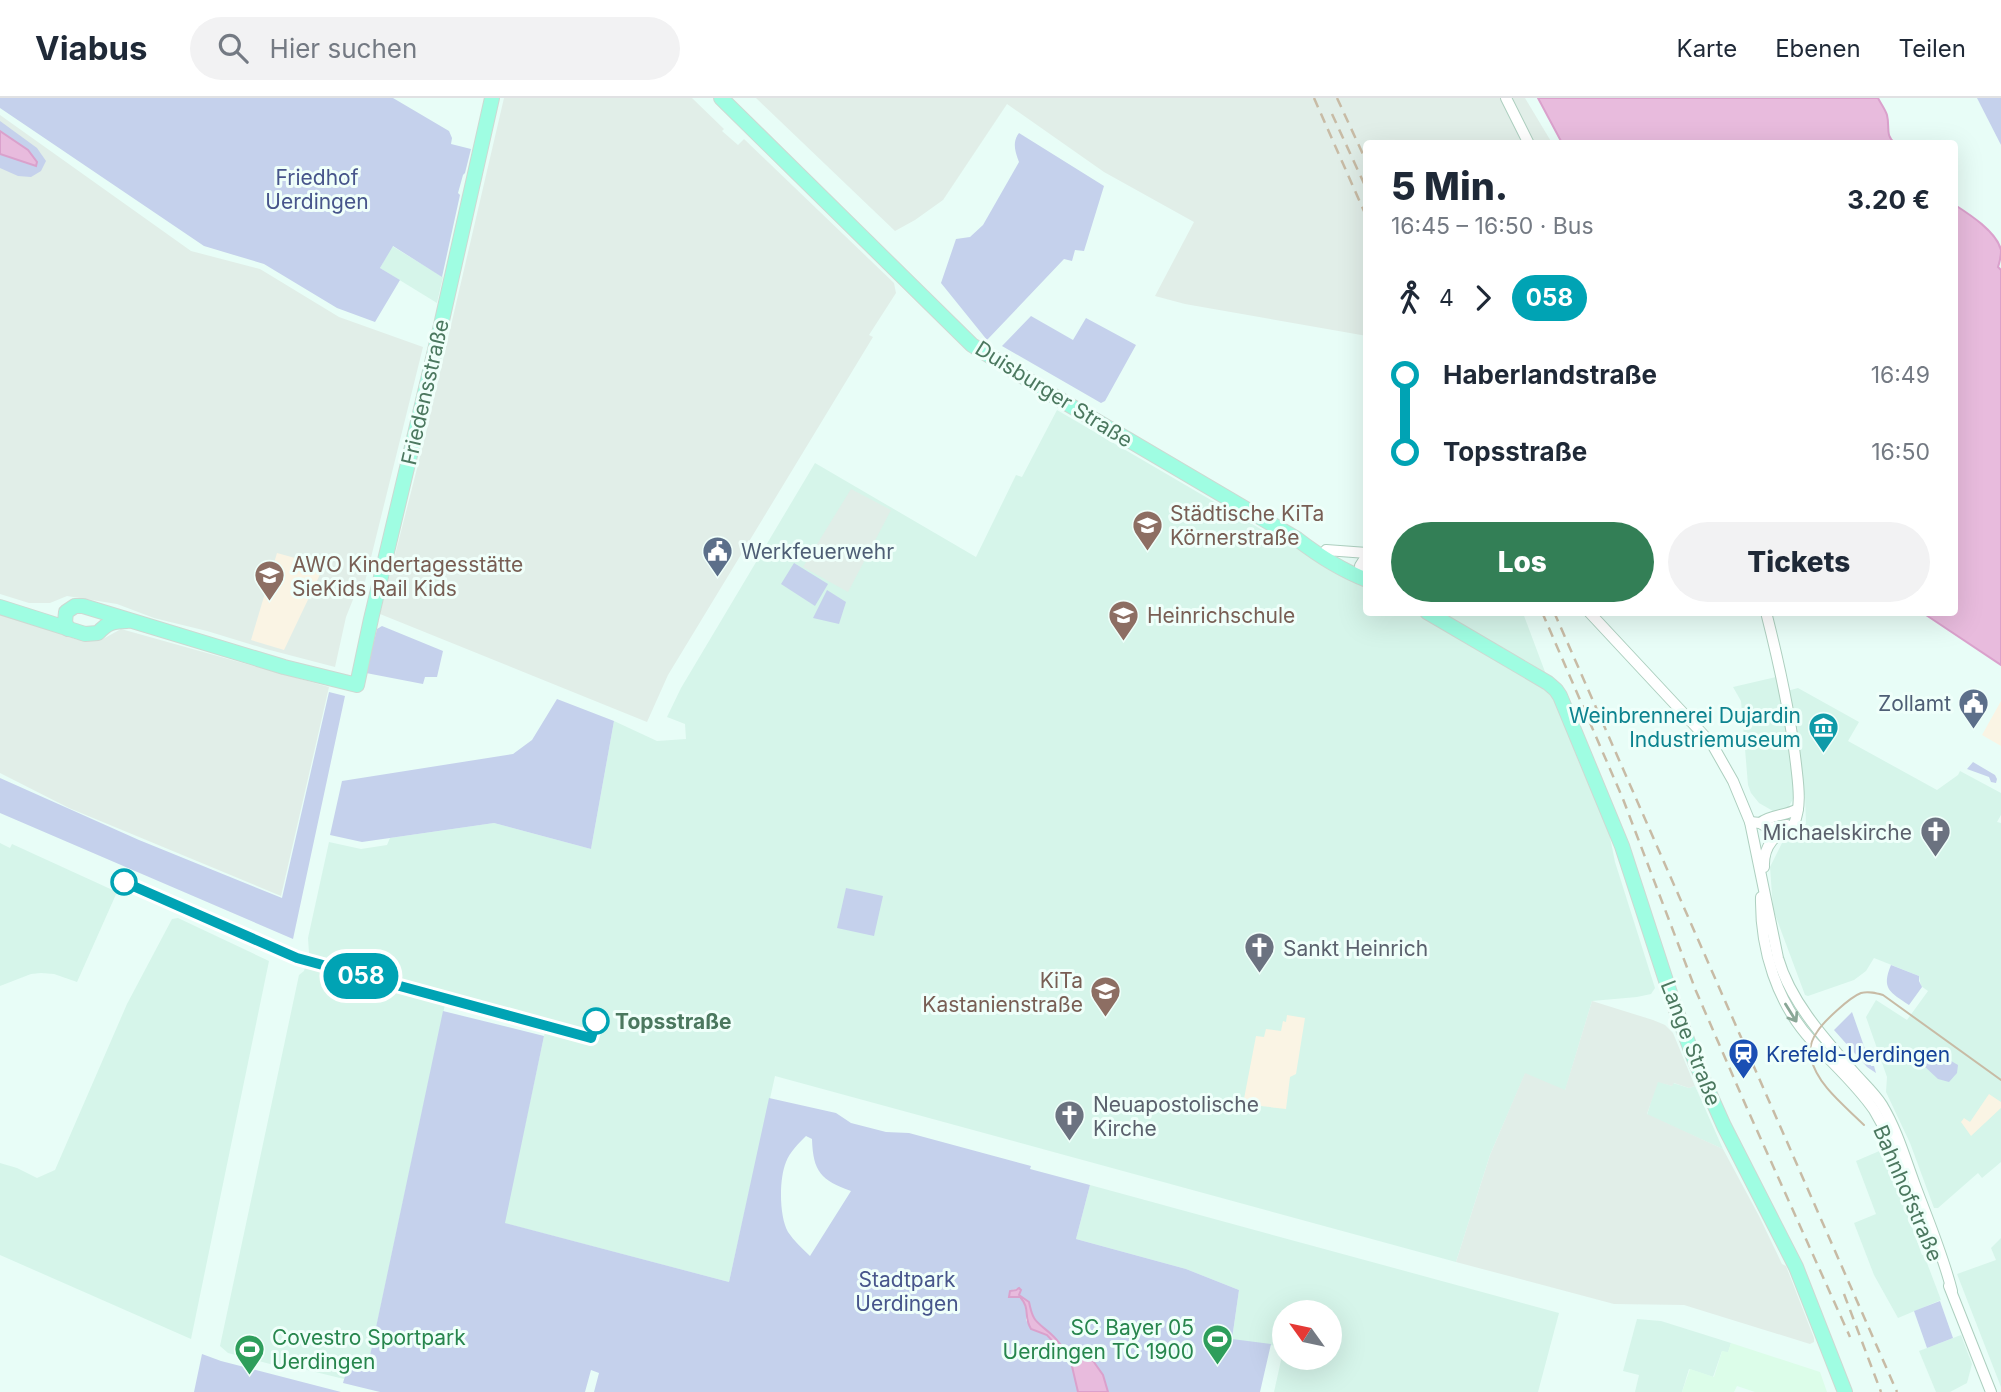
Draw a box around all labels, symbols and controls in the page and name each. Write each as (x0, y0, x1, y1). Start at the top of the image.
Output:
search box (190, 17, 680, 80)
text: Viabus (35, 28, 148, 68)
icon: search (214, 29, 252, 67)
text: Hier suchen (270, 33, 417, 64)
text: Karte (1677, 34, 1737, 63)
text: Ebenen (1775, 34, 1861, 63)
text: Teilen (1899, 34, 1966, 63)
text: 5 Min. (1391, 163, 1508, 209)
park label: Friedhof Uerdingen (265, 165, 369, 214)
text: 3.20 € (1847, 184, 1930, 215)
text: 16:45 – 16:50 · Bus (1391, 212, 1594, 240)
icon: walk (1391, 279, 1429, 317)
icon: forward (1464, 279, 1502, 317)
text: 058 (1526, 283, 1573, 312)
text: 4 (1439, 284, 1454, 312)
street label: Friedensstraße (396, 317, 454, 467)
street label: Duisburger Straße (971, 336, 1137, 452)
text: Haberlandstraße (1443, 359, 1657, 390)
text: 16:49 (1871, 361, 1930, 389)
text: Topsstraße (1443, 436, 1587, 467)
text: 16:50 (1871, 438, 1930, 466)
place label: Städtische KiTa Körnerstraße (1170, 501, 1324, 550)
school or university icon: Städtische KiTa Körnerstraße (1130, 508, 1164, 552)
button: Los (1391, 522, 1654, 602)
button: Tickets (1668, 522, 1930, 602)
public building icon: Werkfeuerwehr (701, 534, 735, 578)
place label: Werkfeuerwehr (741, 539, 894, 564)
place label: AWO Kindertagesstätte SieKids Rail Kids (292, 552, 523, 601)
school or university icon: AWO Kindertagesstätte SieKids Rail Kids (252, 559, 286, 603)
school or university icon: Heinrichschule (1107, 598, 1141, 642)
place label: Heinrichschule (1147, 603, 1295, 628)
public building icon: Zollamt (1957, 686, 1991, 730)
place label: Zollamt (1878, 691, 1951, 716)
place label: Weinbrennerei Dujardin Industriemuseum (1569, 703, 1801, 752)
museum icon: Weinbrennerei Dujardin Industriemuseum (1807, 710, 1841, 754)
church icon: Michaelskirche (1918, 815, 1952, 859)
place label: Michaelskirche (1762, 820, 1912, 845)
unlabelled marker (111, 869, 137, 895)
church icon: Sankt Heinrich (1243, 931, 1277, 975)
place label: Sankt Heinrich (1283, 936, 1428, 961)
line badge: 058 (321, 953, 401, 999)
text: 058 (337, 961, 385, 990)
place label: KiTa Kastanienstraße (922, 968, 1083, 1017)
school or university icon: KiTa Kastanienstraße (1089, 975, 1123, 1019)
street label: Lange Straße (1656, 977, 1726, 1109)
one-way arrow (1785, 1002, 1799, 1022)
marker: Topsstraße (583, 1008, 609, 1034)
place label: Topsstraße (615, 1009, 731, 1034)
station icon: Krefeld-Uerdingen (1726, 1037, 1760, 1081)
place label: Krefeld-Uerdingen (1766, 1042, 1950, 1067)
place label: Neuapostolische Kirche (1093, 1092, 1259, 1141)
church icon: Neuapostolische Kirche (1053, 1099, 1087, 1143)
street label: Bahnhofstraße (1868, 1121, 1948, 1265)
park label: Stadtpark Uerdingen (855, 1267, 959, 1316)
north arrow (1272, 1300, 1342, 1370)
map controls (1272, 1300, 1342, 1370)
place label: SC Bayer 05 Uerdingen TC 1900 (1003, 1315, 1194, 1364)
sports icon: SC Bayer 05 Uerdingen TC 1900 (1200, 1322, 1234, 1366)
place label: Covestro Sportpark Uerdingen (272, 1325, 466, 1374)
sports icon: Covestro Sportpark Uerdingen (232, 1332, 266, 1376)

